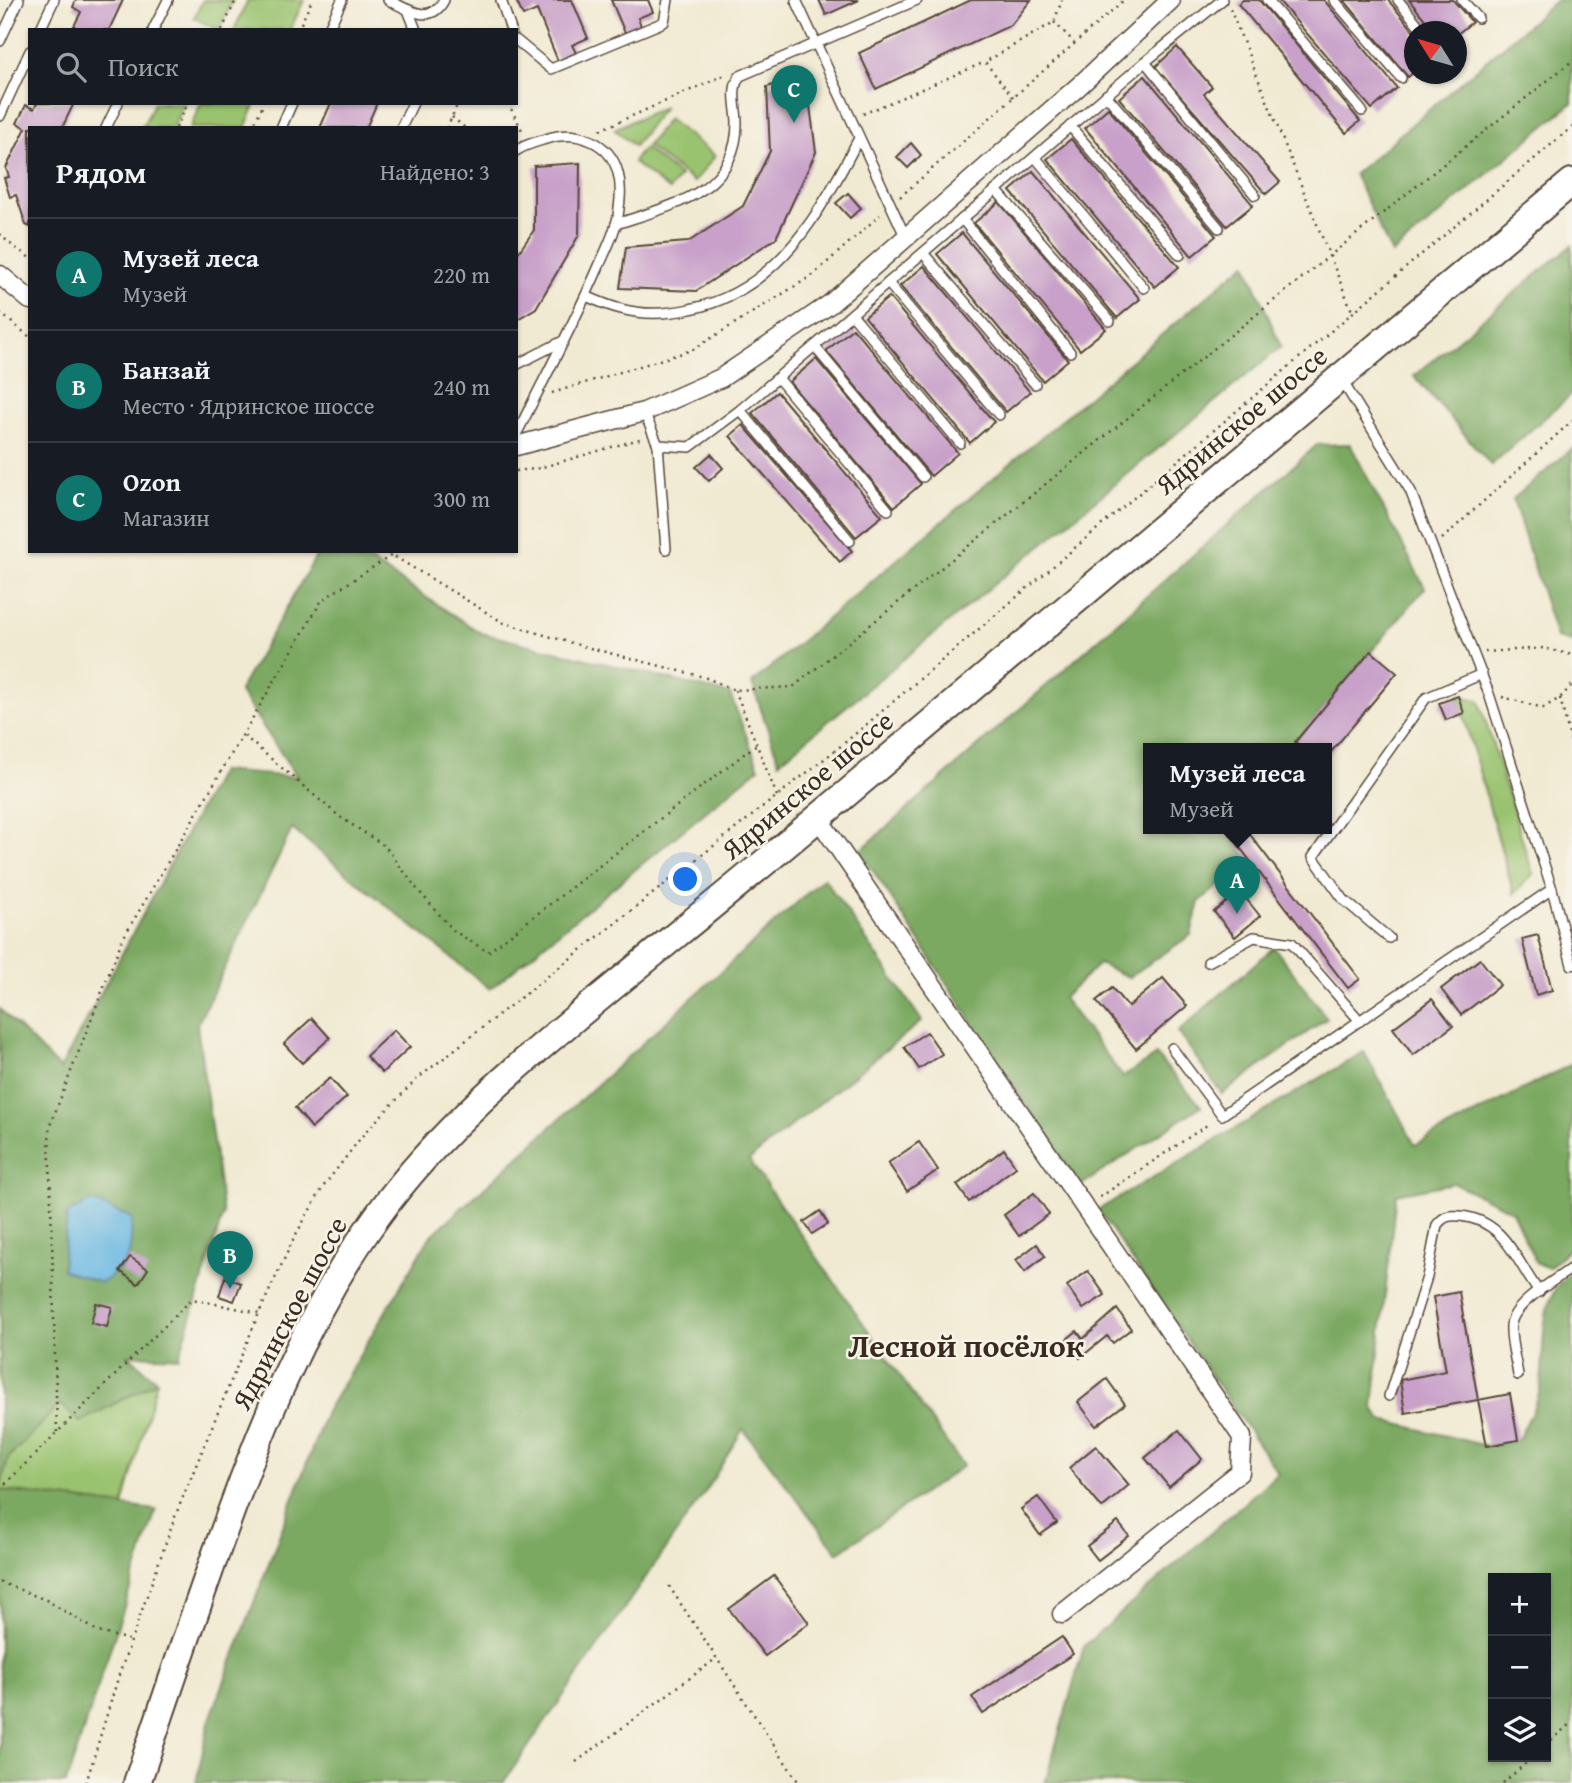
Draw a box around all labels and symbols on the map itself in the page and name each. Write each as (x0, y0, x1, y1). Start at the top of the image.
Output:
north arrow (1404, 21, 1467, 84)
pin: C (771, 65, 817, 123)
street label: Ядринское шоссе (1145, 335, 1336, 505)
street label: Ядринское шоссе (711, 700, 902, 870)
pin: A (1214, 856, 1260, 914)
your location (668, 862, 702, 896)
street label: Ядринское шоссе (220, 1209, 357, 1418)
pin: B (207, 1231, 253, 1289)
district label: Лесной посёлок (848, 1322, 1085, 1369)

